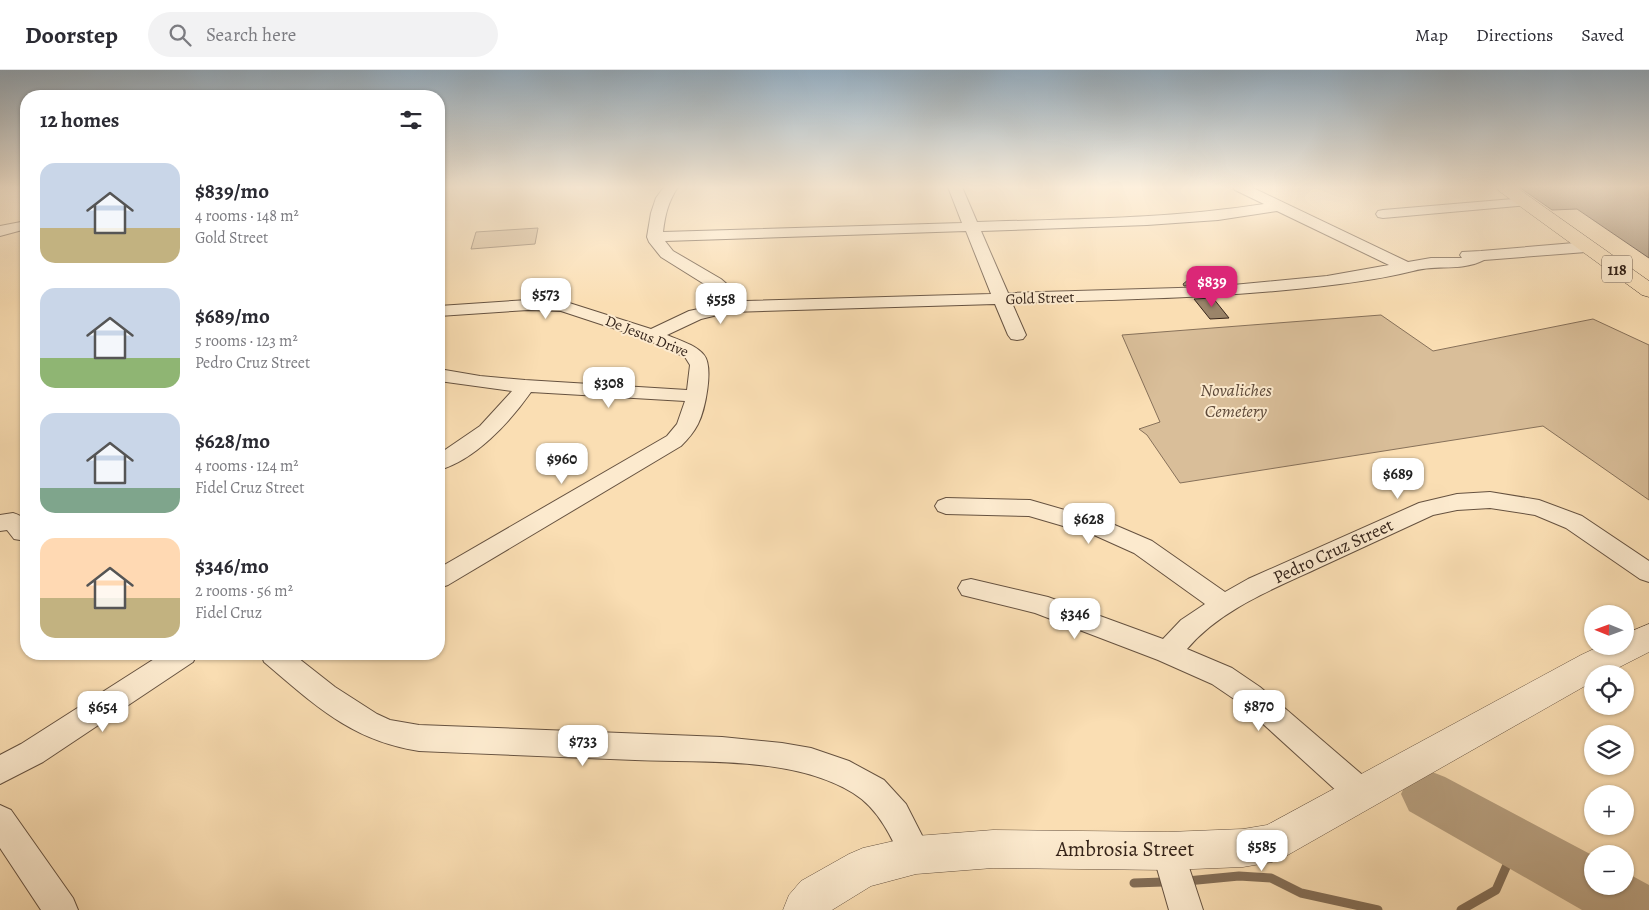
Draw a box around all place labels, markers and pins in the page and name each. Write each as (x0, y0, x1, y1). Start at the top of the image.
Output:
pin: $839 (1182, 266, 1242, 308)
pin: $573 (516, 278, 576, 320)
pin: $558 (691, 282, 751, 325)
pin: $308 (579, 366, 639, 409)
pin: $960 (532, 442, 592, 485)
pin: $689 (1368, 458, 1428, 500)
pin: $628 (1059, 502, 1119, 545)
pin: $346 (1045, 598, 1105, 640)
pin: $654 (73, 690, 133, 733)
pin: $870 (1229, 690, 1289, 732)
pin: $733 (553, 724, 613, 767)
pin: $585 (1232, 830, 1292, 872)

